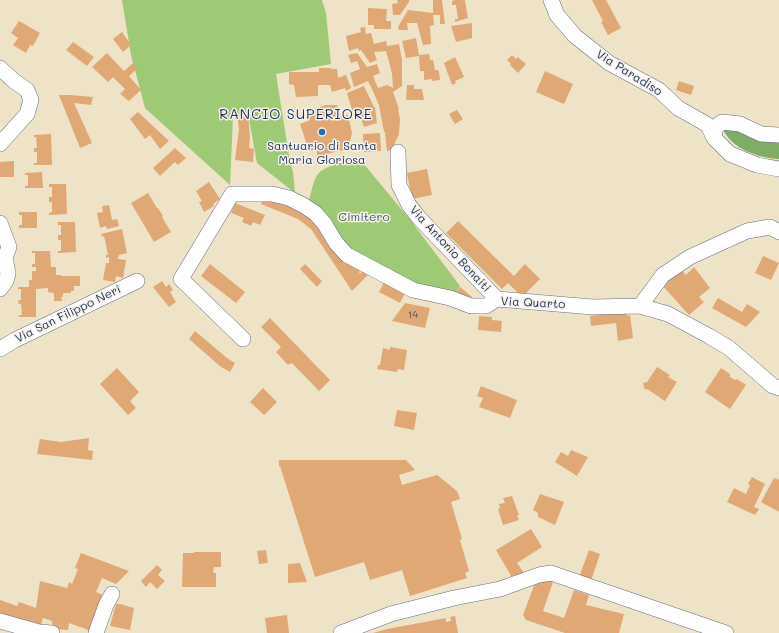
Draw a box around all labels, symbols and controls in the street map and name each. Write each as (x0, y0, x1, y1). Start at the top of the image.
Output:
street label: Via Paradiso (593, 47, 665, 99)
district label: RANCIO SUPERIORE (219, 107, 373, 123)
marker: Santuario di Santa Maria Gloriosa (317, 127, 327, 137)
place label: Santuario di Santa Maria Gloriosa (267, 139, 377, 167)
street label: Via Antonio Bonaiti (406, 203, 494, 295)
park label: Cimitero (338, 210, 390, 224)
street label: Via San Filippo Neri (13, 282, 123, 346)
street label: Via Quarto (500, 294, 566, 312)
house number: 14 (408, 309, 418, 321)

